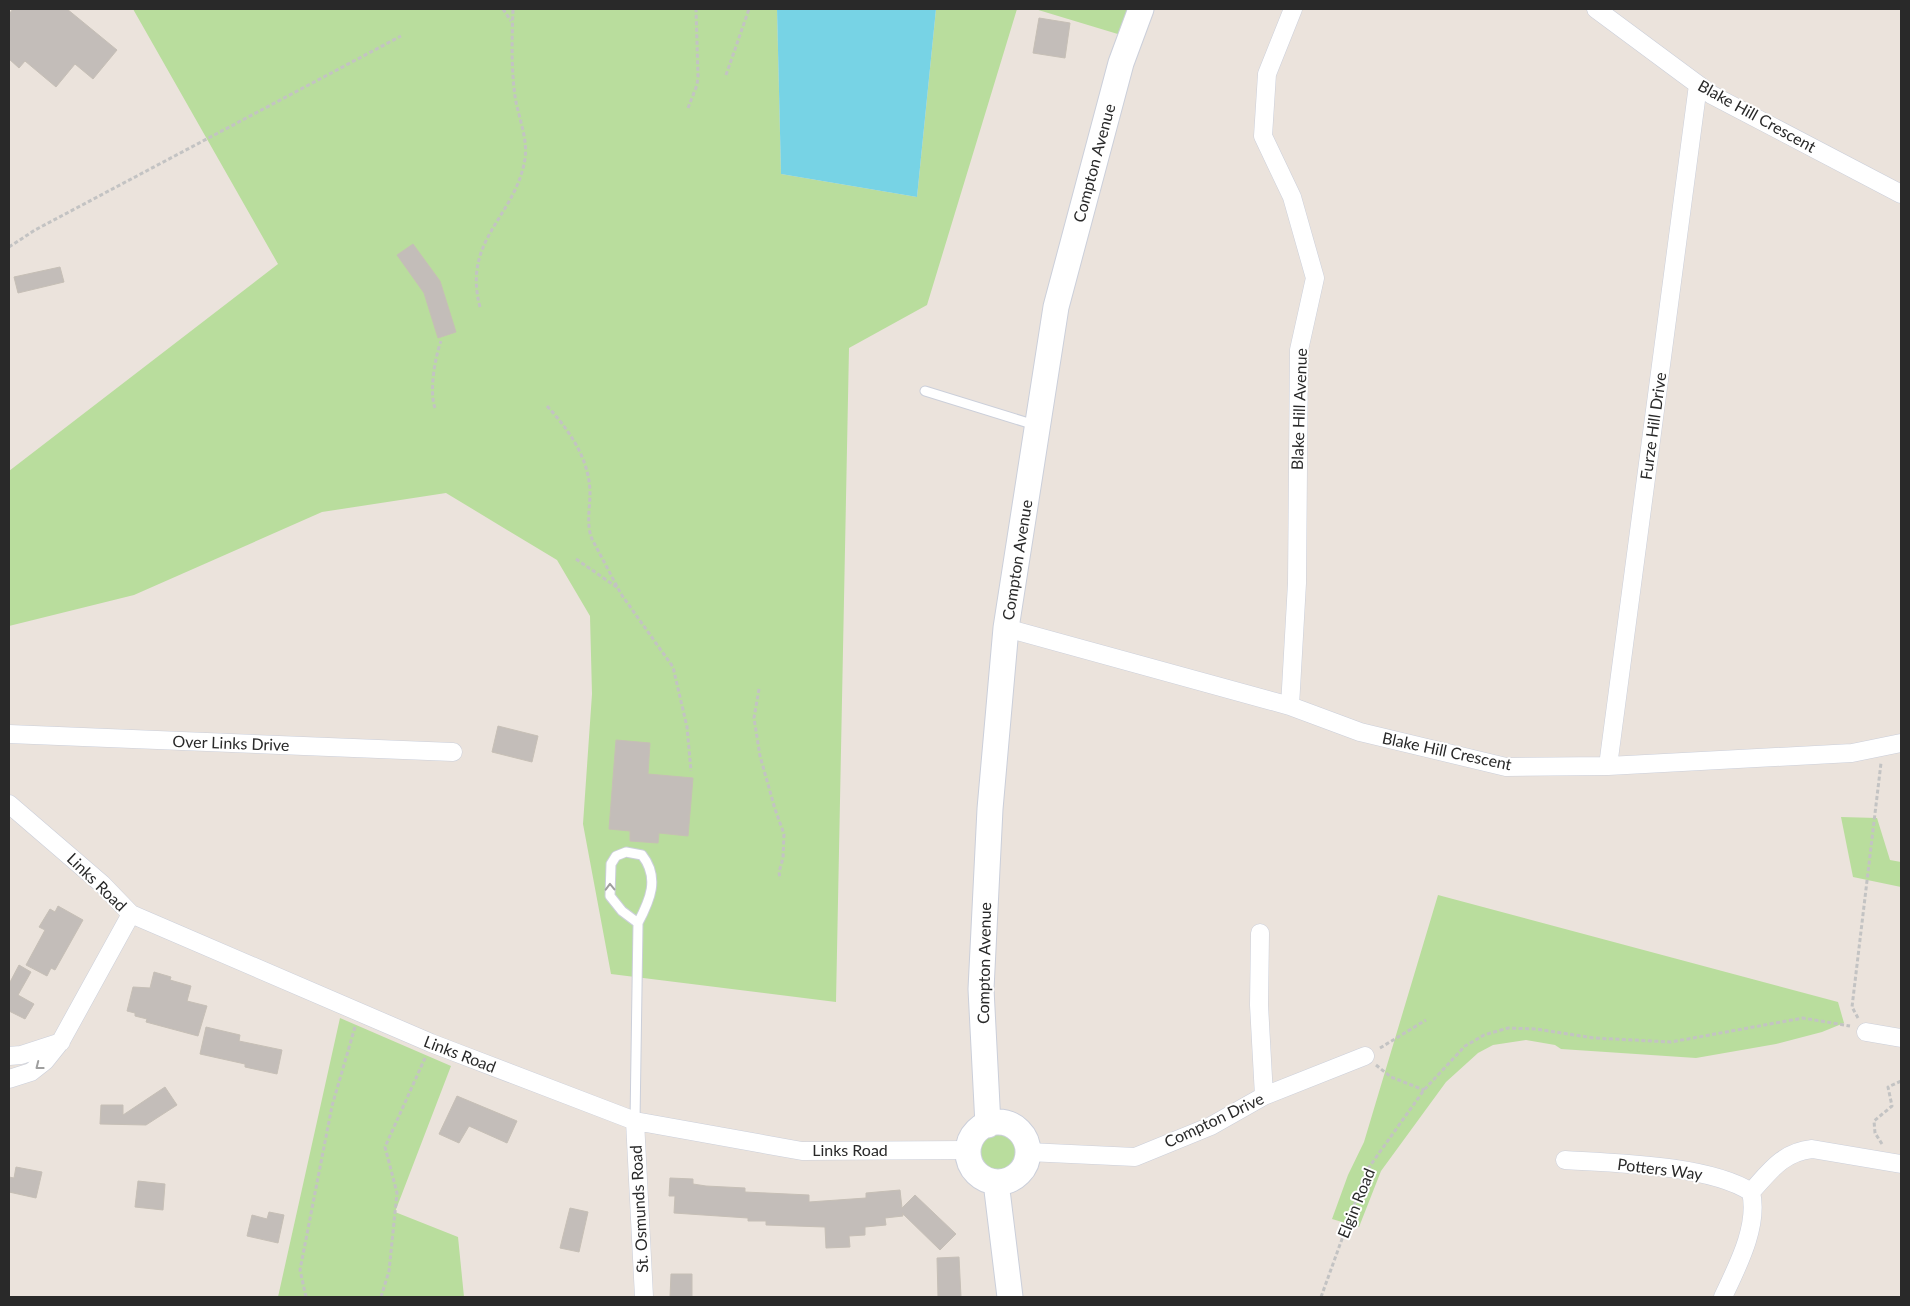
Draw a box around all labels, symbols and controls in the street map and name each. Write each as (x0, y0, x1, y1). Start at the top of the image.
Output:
street label: Blake Hill Crescent (1695, 75, 1820, 156)
street label: Compton Avenue (1069, 102, 1118, 224)
street label: Blake Hill Avenue (1287, 348, 1310, 470)
street label: Furze Hill Drive (1636, 371, 1669, 481)
street label: Compton Avenue (998, 498, 1035, 622)
street label: Blake Hill Crescent (1381, 728, 1514, 774)
street label: Over Links Drive (172, 731, 290, 754)
street label: Links Road (64, 849, 131, 915)
one-way arrow (605, 883, 615, 890)
street label: Compton Avenue (973, 902, 994, 1024)
street label: Links Road (421, 1031, 499, 1076)
one-way arrow (35, 1060, 45, 1069)
street label: Compton Drive (1161, 1088, 1267, 1151)
street label: Links Road (812, 1140, 888, 1159)
street label: St. Osmunds Road (626, 1145, 651, 1273)
street label: Potters Way (1616, 1154, 1704, 1183)
street label: Elgin Road (1333, 1165, 1378, 1241)

